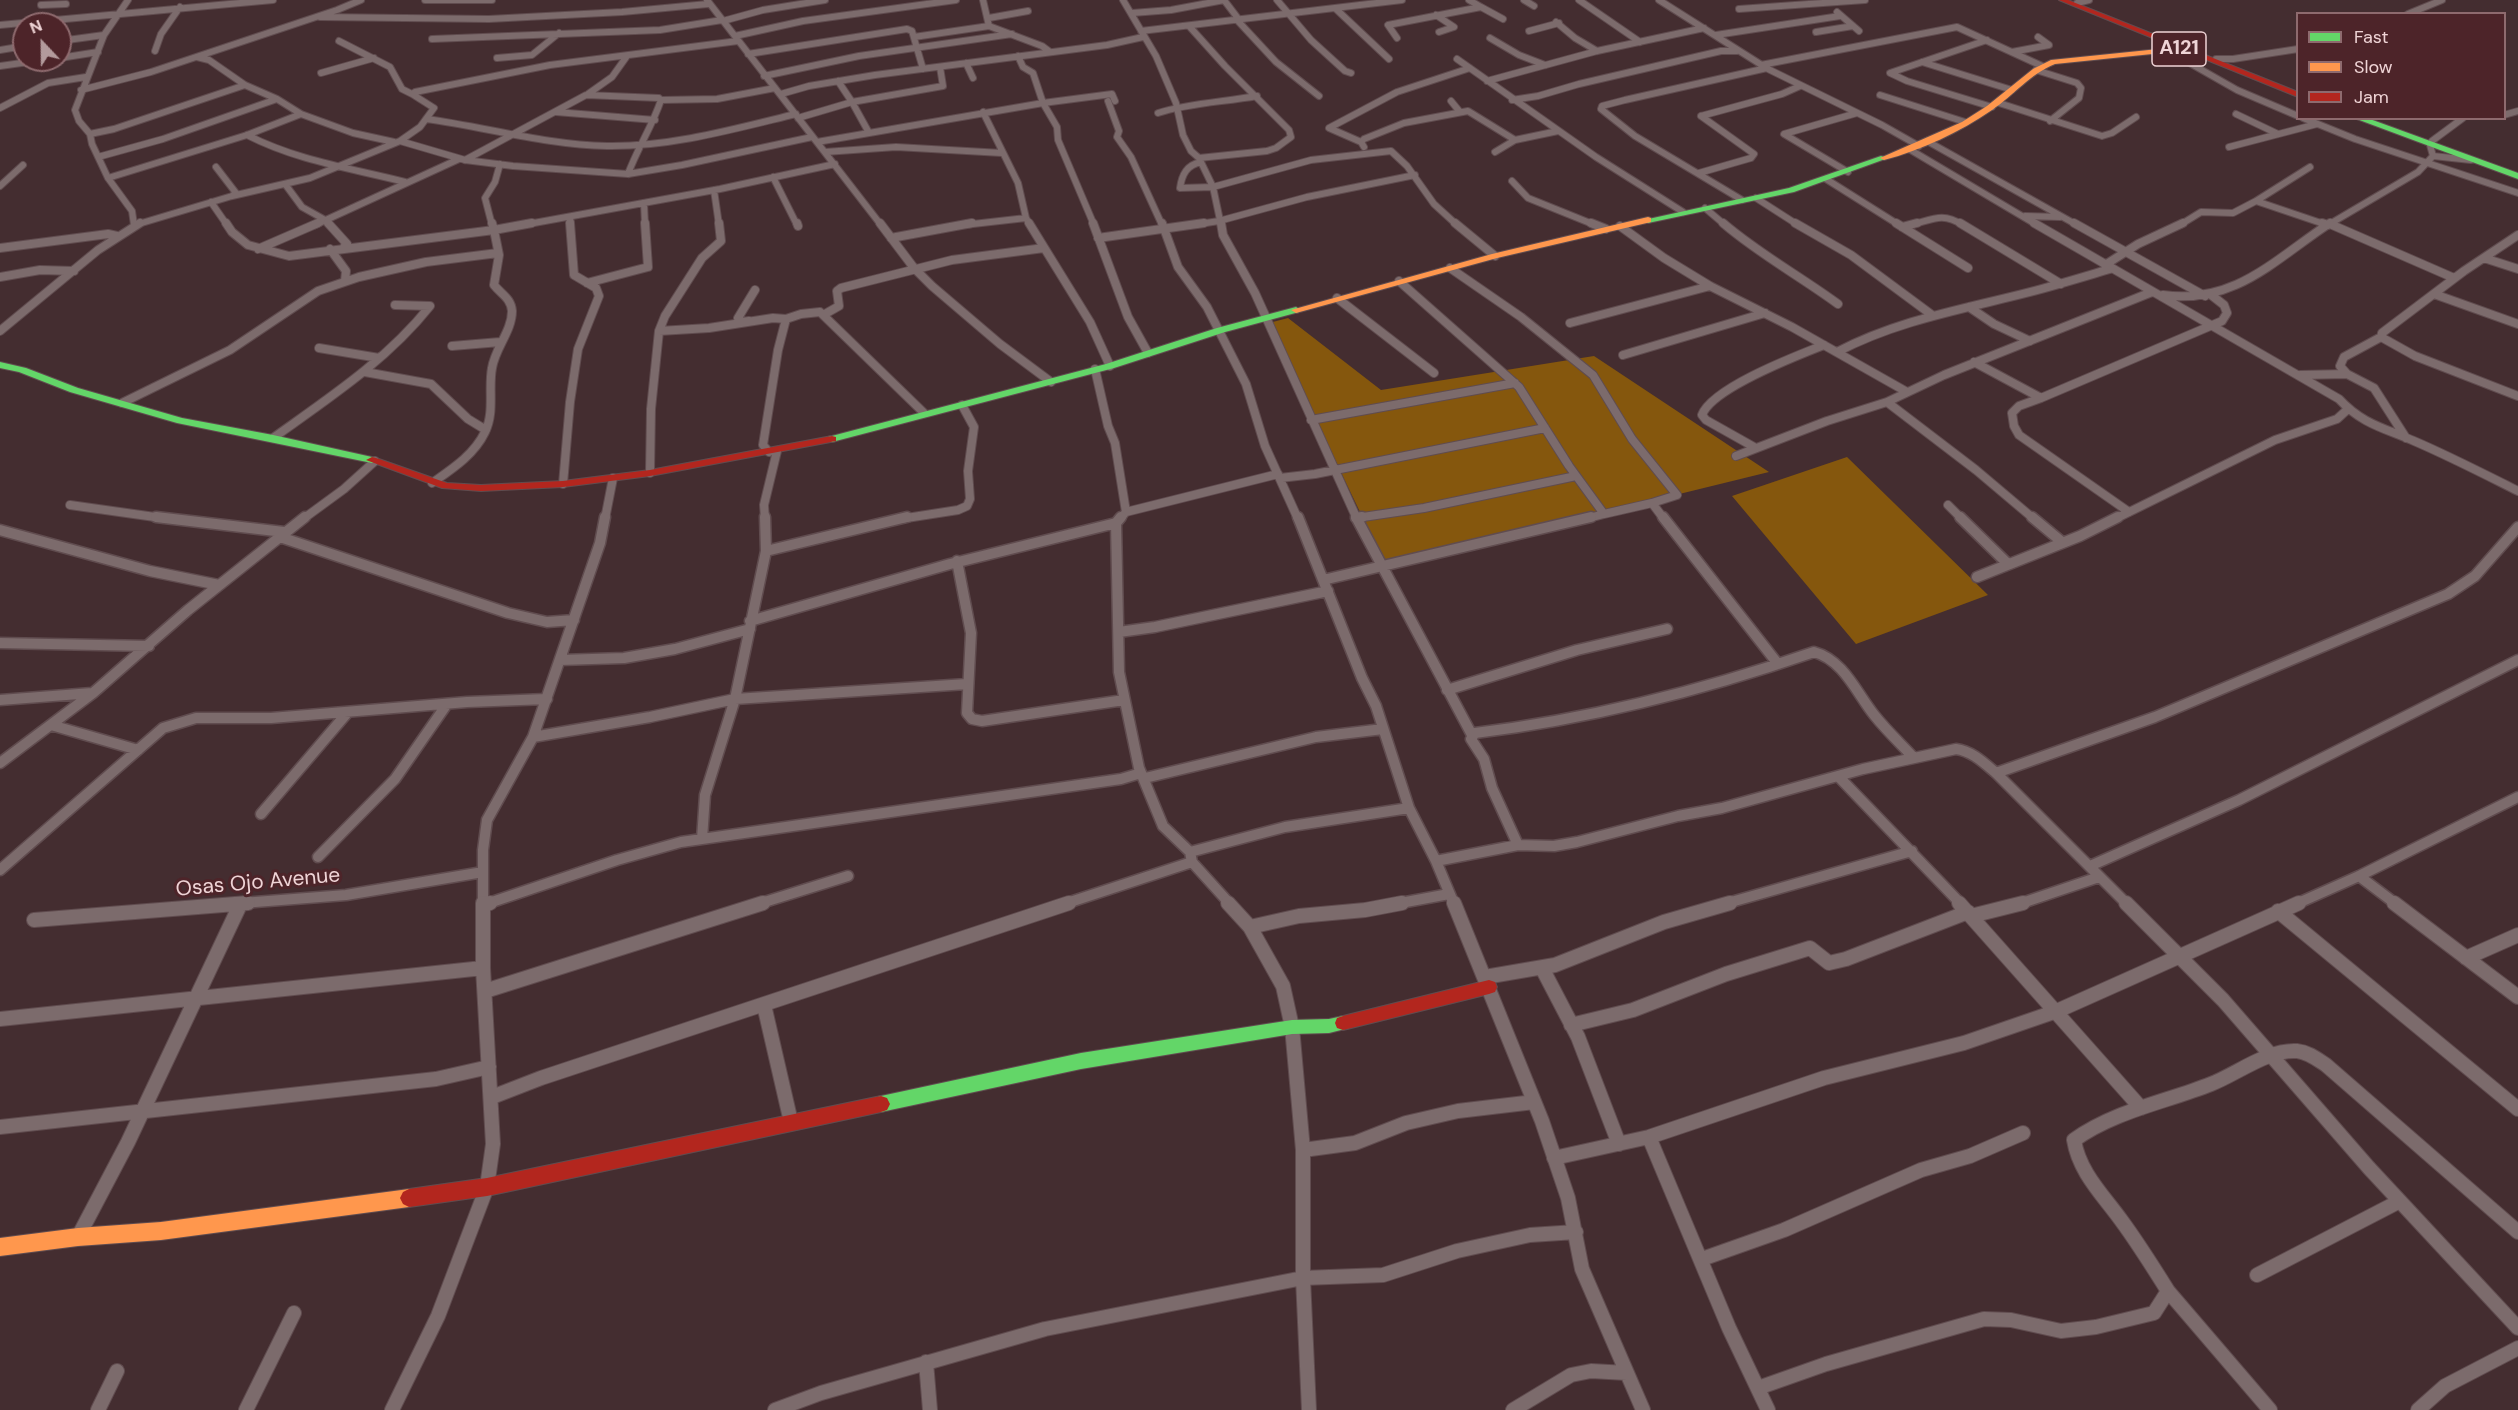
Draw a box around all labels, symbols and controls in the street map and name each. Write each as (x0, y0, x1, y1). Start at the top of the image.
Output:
north arrow (12, 12, 72, 72)
legend (2296, 12, 2506, 120)
text: N (26, 15, 45, 39)
text: Fast (2354, 25, 2389, 49)
road number: A121 (2152, 32, 2206, 66)
text: Slow (2354, 55, 2393, 79)
text: Jam (2354, 85, 2389, 109)
street label: Osas Ojo Avenue (175, 863, 341, 903)

